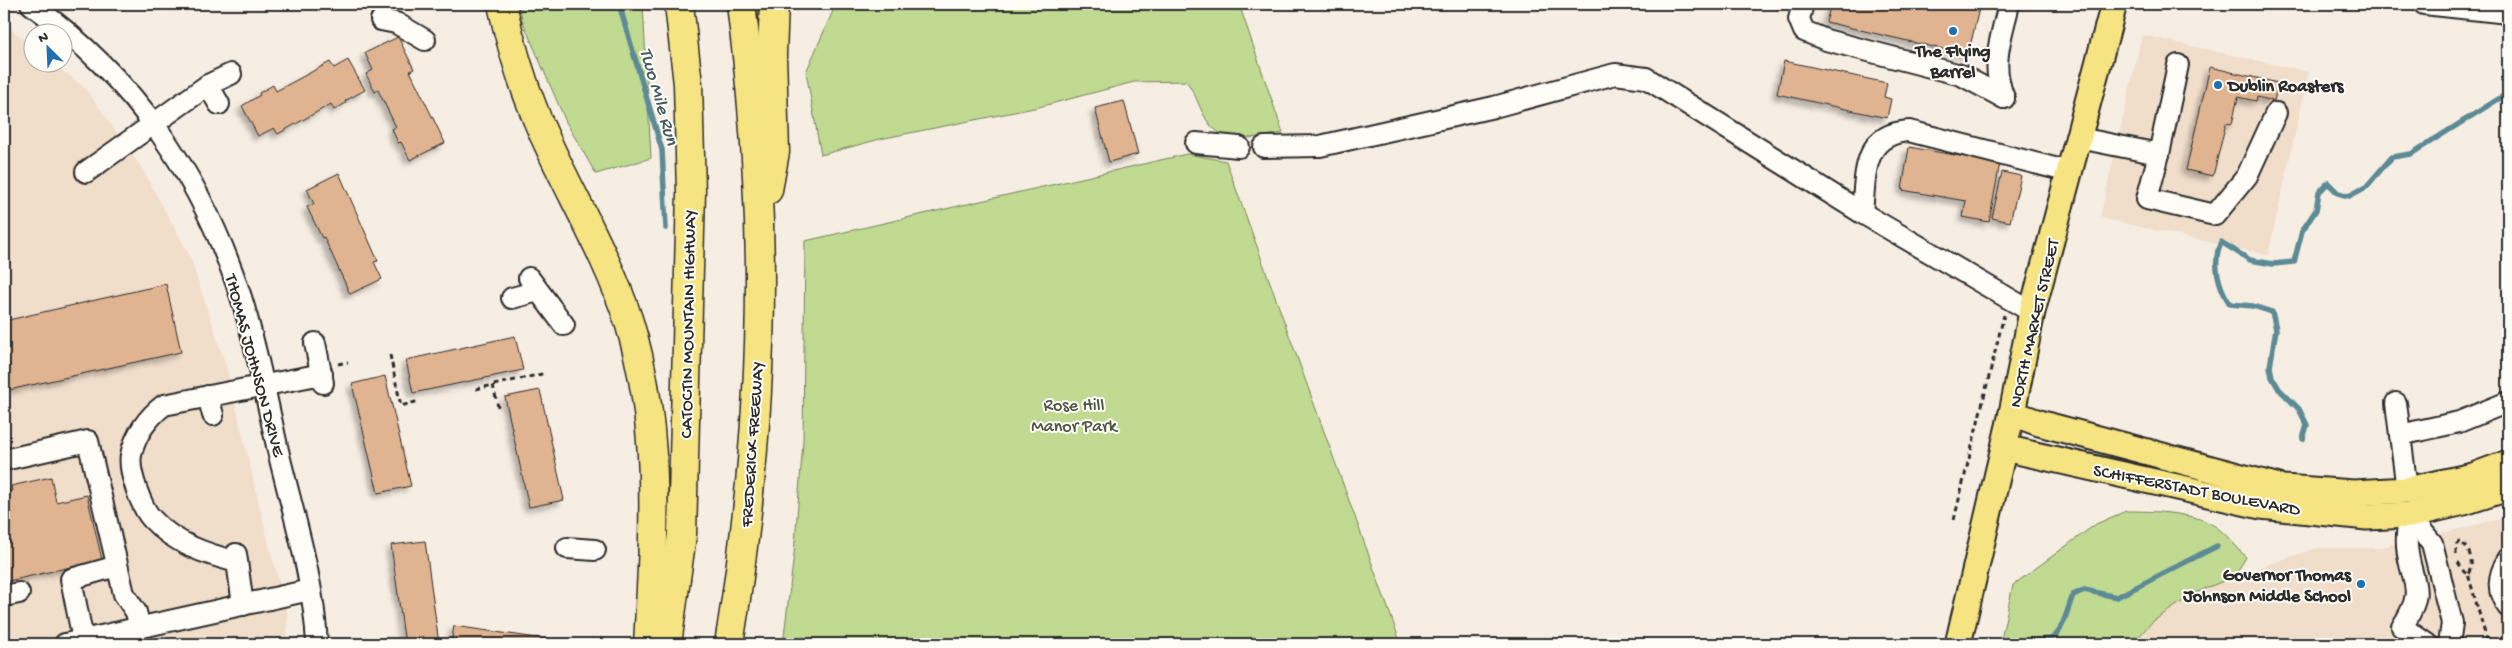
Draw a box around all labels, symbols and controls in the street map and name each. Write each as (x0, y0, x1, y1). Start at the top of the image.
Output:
north arrow (22, 22, 72, 72)
marker: The Flying Barrel (1947, 25, 1959, 37)
text: N (36, 29, 51, 48)
place label: The Flying Barrel (1914, 42, 1990, 84)
water label: Two Mile Run (633, 46, 683, 149)
place label: Dublin Roasters (2226, 77, 2345, 98)
marker: Dublin Roasters (2212, 79, 2224, 91)
street label: CATOCTIN MOUNTAIN HIGHWAY (677, 209, 702, 439)
street label: NORTH MARKET STREET (2006, 236, 2065, 410)
street label: THOMAS JOHNSON DRIVE (219, 271, 288, 460)
street label: FREDERICK FREEWAY (737, 361, 770, 529)
park label: Rose Hill Manor Park (1031, 396, 1119, 438)
street label: SCHIFFERSTADT BOULEVARD (2091, 461, 2302, 522)
place label: Governor Thomas Johnson Middle School (2182, 566, 2352, 608)
marker: Governor Thomas Johnson Middle School (2355, 578, 2367, 590)

